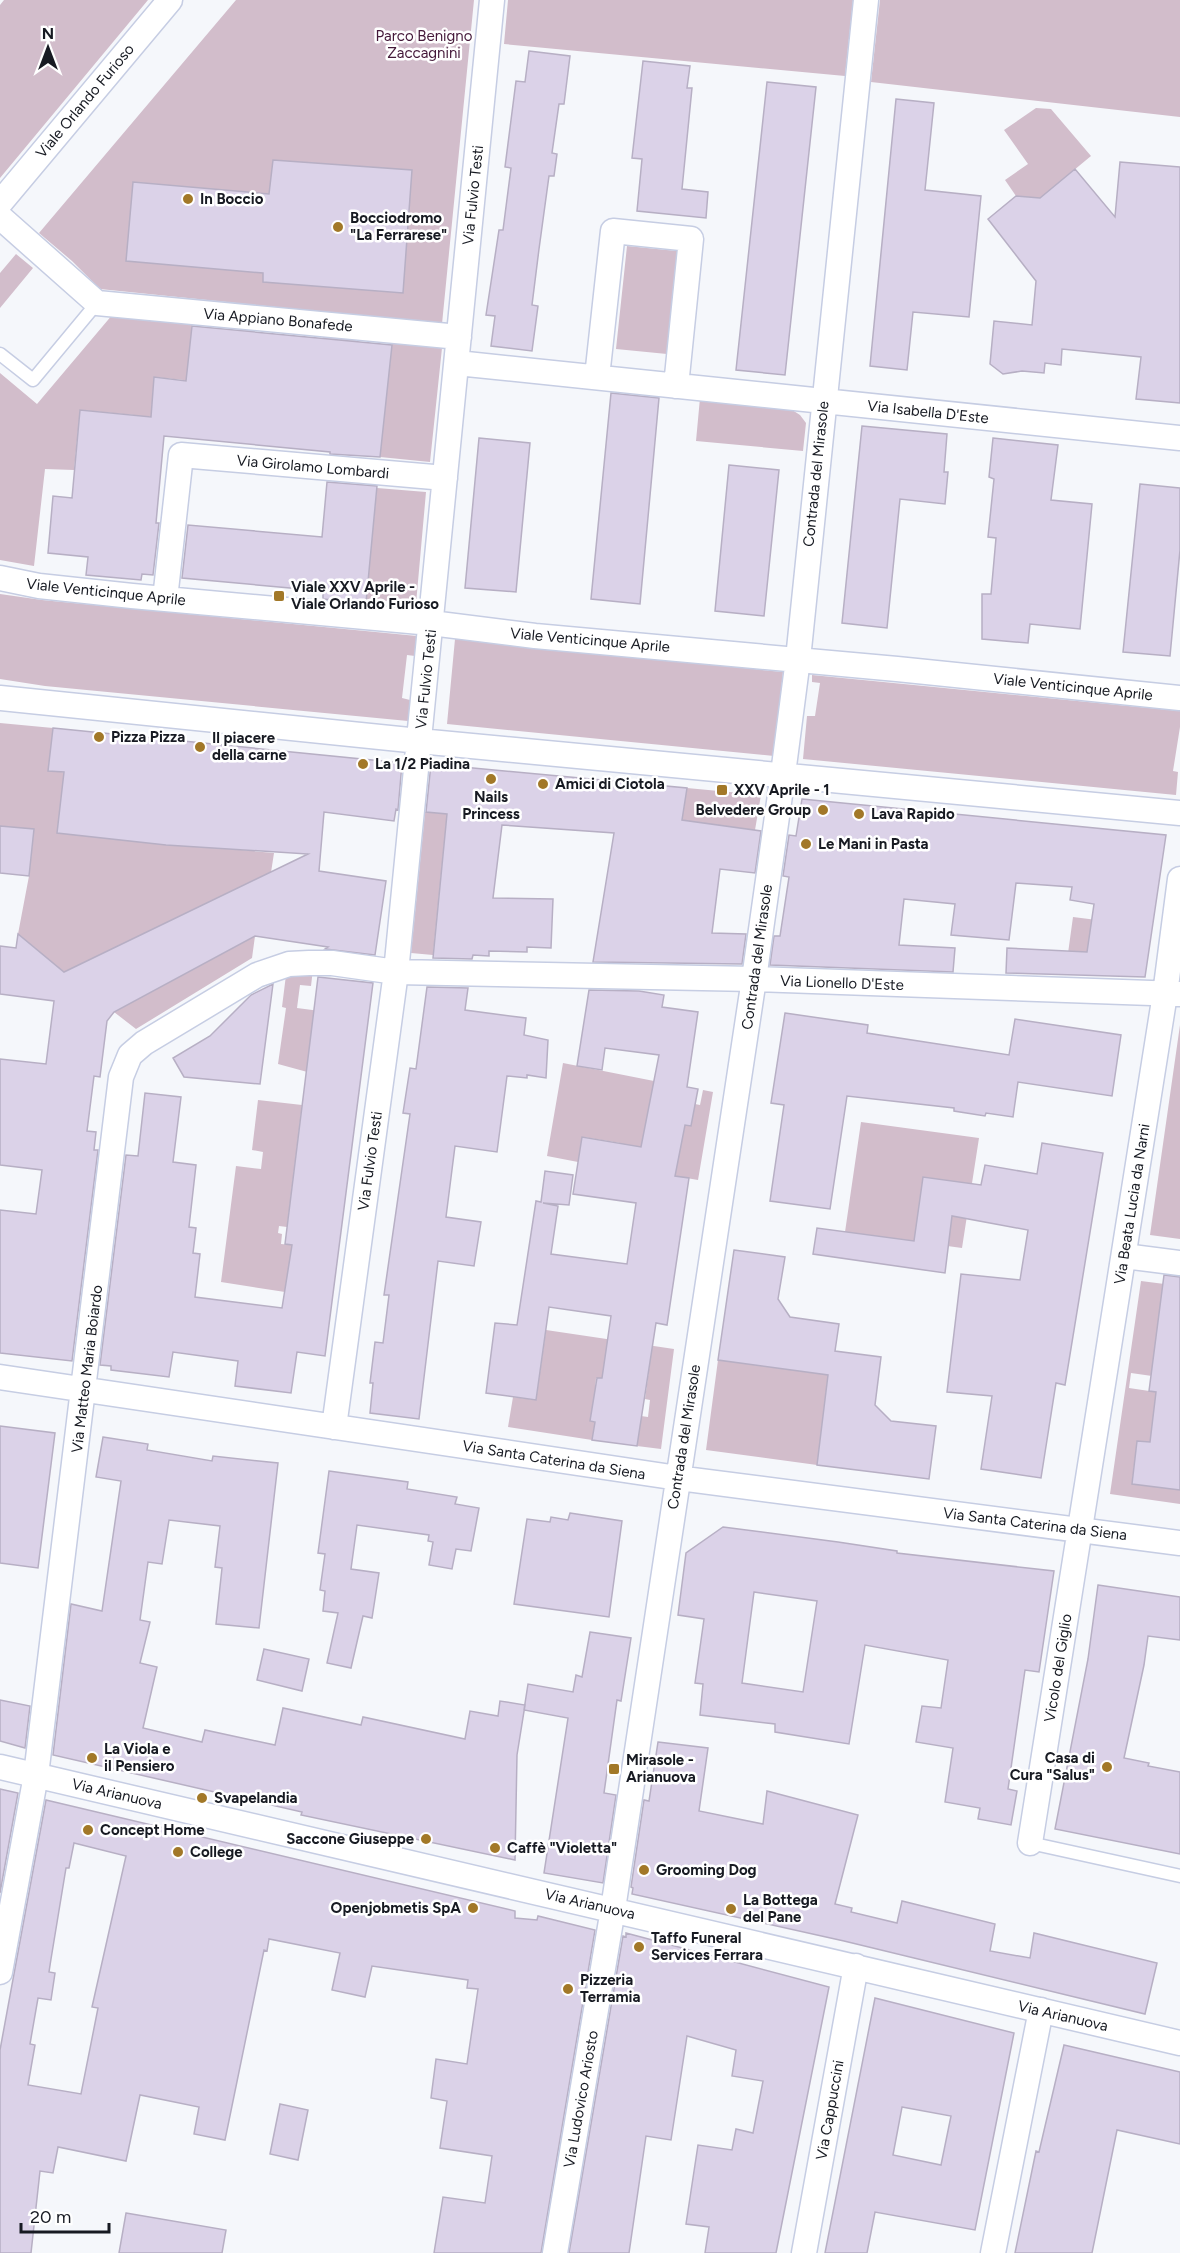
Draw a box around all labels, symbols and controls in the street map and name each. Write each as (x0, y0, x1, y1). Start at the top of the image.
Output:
north arrow (18, 18, 78, 78)
text: N (42, 24, 54, 43)
park label: Parco Benigno Zaccagnini (376, 27, 473, 62)
street label: Viale Orlando Furioso (32, 40, 138, 162)
street label: Via Fulvio Testi (459, 144, 487, 246)
place label: In Boccio (200, 190, 264, 208)
marker: In Boccio (181, 192, 195, 206)
place label: Bocciodromo "La Ferrarese" (350, 209, 447, 244)
marker: Bocciodromo "La Ferrarese" (331, 220, 345, 234)
street label: Via Appiano Bonafede (203, 305, 353, 335)
street label: Via Isabella D'Este (866, 397, 990, 427)
street label: Contrada del Mirasole (799, 400, 833, 548)
street label: Via Girolamo Lombardi (236, 451, 390, 483)
street label: Viale Venticinque Aprile (25, 575, 187, 609)
place label: Viale XXV Aprile - Viale Orlando Furioso (291, 578, 439, 613)
marker: Viale XXV Aprile - Viale Orlando Furioso (272, 589, 286, 603)
street label: Viale Venticinque Aprile (509, 624, 671, 656)
street label: Via Fulvio Testi (412, 628, 440, 730)
street label: Viale Venticinque Aprile (992, 670, 1154, 704)
place label: Pizza Pizza (111, 728, 185, 746)
place label: Il piacere della carne (212, 729, 288, 764)
marker: Pizza Pizza (92, 730, 106, 744)
marker: Il piacere della carne (193, 740, 207, 754)
place label: La 1/2 Piadina (375, 755, 470, 773)
marker: La 1/2 Piadina (356, 757, 370, 771)
marker: Nails Princess (484, 772, 498, 786)
place label: Amici di Ciotola (555, 775, 665, 793)
marker: Amici di Ciotola (536, 777, 550, 791)
place label: XXV Aprile - 1 (734, 781, 830, 799)
marker: XXV Aprile - 1 (715, 783, 729, 797)
place label: Nails Princess (462, 788, 520, 823)
place label: Belvedere Group (696, 801, 811, 819)
marker: Belvedere Group (816, 803, 830, 817)
place label: Lava Rapido (871, 805, 955, 823)
marker: Lava Rapido (852, 807, 866, 821)
place label: Le Mani in Pasta (818, 835, 929, 853)
marker: Le Mani in Pasta (799, 837, 813, 851)
street label: Contrada del Mirasole (738, 883, 776, 1031)
street label: Via Lionello D'Este (780, 972, 904, 994)
street label: Via Fulvio Testi (354, 1110, 386, 1212)
street label: Via Beata Lucia da Narni (1110, 1122, 1154, 1286)
street label: Via Matteo Maria Boiardo (68, 1284, 106, 1454)
street label: Contrada del Mirasole (664, 1363, 704, 1511)
street label: Via Santa Caterina da Siena (461, 1437, 647, 1483)
street label: Via Santa Caterina da Siena (942, 1504, 1128, 1544)
street label: Vicolo del Giglio (1041, 1612, 1076, 1724)
place label: La Viola e il Pensiero (104, 1740, 175, 1775)
place label: Casa di Cura "Salus" (1010, 1749, 1095, 1784)
marker: La Viola e il Pensiero (85, 1751, 99, 1765)
place label: Mirasole - Arianuova (626, 1751, 696, 1786)
marker: Casa di Cura "Salus" (1100, 1760, 1114, 1774)
marker: Mirasole - Arianuova (607, 1762, 621, 1776)
street label: Via Arianuova (70, 1775, 164, 1813)
place label: Svapelandia (214, 1789, 298, 1807)
marker: Svapelandia (195, 1791, 209, 1805)
place label: Concept Home (100, 1821, 205, 1839)
marker: Concept Home (81, 1823, 95, 1837)
place label: Saccone Giuseppe (286, 1830, 415, 1848)
marker: Saccone Giuseppe (419, 1832, 433, 1846)
place label: Caffè "Violetta" (507, 1839, 617, 1857)
marker: Caffè "Violetta" (488, 1841, 502, 1855)
place label: College (190, 1843, 243, 1861)
marker: College (171, 1845, 185, 1859)
place label: Grooming Dog (656, 1861, 757, 1879)
marker: Grooming Dog (637, 1863, 651, 1877)
street label: Via Arianuova (543, 1885, 637, 1923)
place label: La Bottega del Pane (743, 1891, 818, 1926)
place label: Openjobmetis SpA (331, 1899, 461, 1917)
marker: Openjobmetis SpA (466, 1901, 480, 1915)
marker: La Bottega del Pane (724, 1902, 738, 1916)
place label: Taffo Funeral Services Ferrara (651, 1929, 763, 1964)
marker: Taffo Funeral Services Ferrara (632, 1940, 646, 1954)
place label: Pizzeria Terramia (580, 1971, 640, 2006)
marker: Pizzeria Terramia (561, 1982, 575, 1996)
street label: Via Arianuova (1016, 1997, 1110, 2035)
street label: Via Ludovico Ariosto (560, 2029, 602, 2169)
street label: Via Cappuccini (812, 2059, 848, 2161)
scale bar (21, 2196, 110, 2234)
text: 20 m (30, 2206, 71, 2228)

